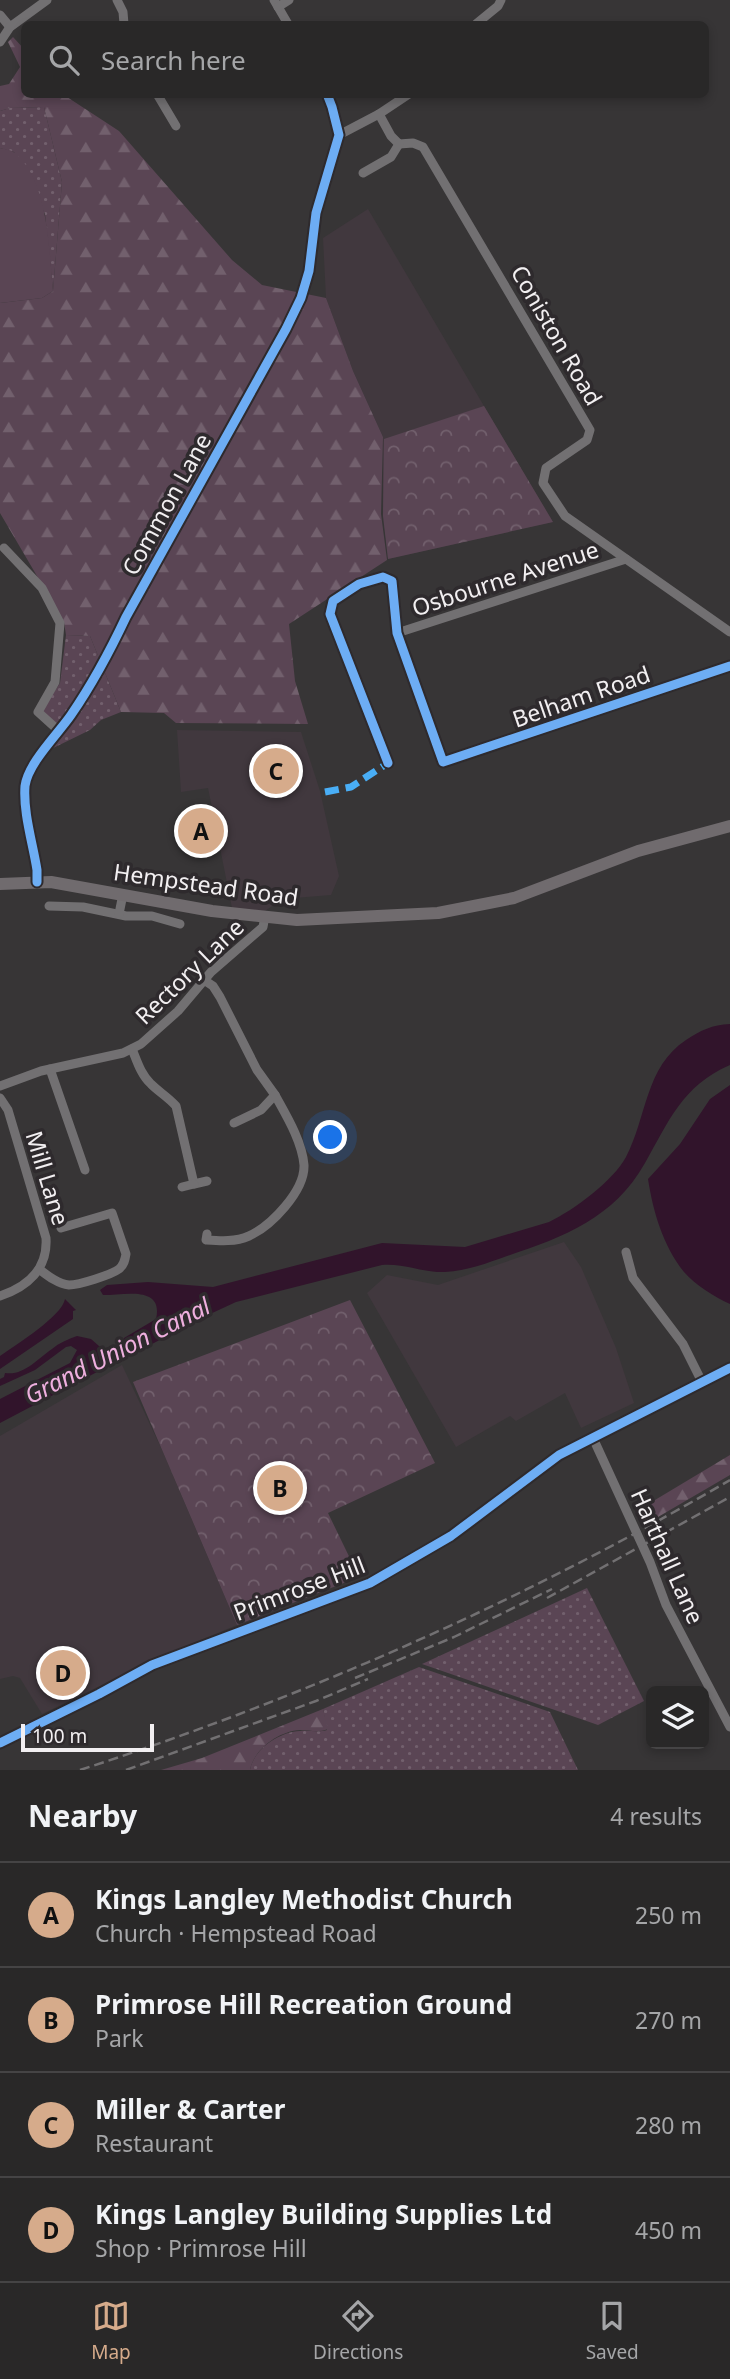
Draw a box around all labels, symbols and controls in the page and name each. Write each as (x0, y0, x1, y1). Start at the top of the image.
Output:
search box (21, 21, 709, 98)
icon: search (45, 41, 83, 79)
text: Search here (101, 42, 246, 78)
street label: Coniston Road (504, 259, 610, 411)
street label: Common Lane (114, 427, 218, 581)
street label: Osbourne Avenue (407, 533, 603, 623)
street label: Belham Road (508, 657, 654, 735)
pin: C (253, 745, 299, 797)
pin: A (178, 805, 224, 857)
street label: Hempstead Road (112, 855, 300, 913)
street label: Rectory Lane (128, 911, 250, 1031)
your location (313, 1120, 347, 1154)
street label: Mill Lane (19, 1127, 77, 1229)
water label: Grand Union Canal (18, 1289, 216, 1411)
pin: B (257, 1462, 303, 1514)
street label: Harthall Lane (624, 1483, 712, 1629)
street label: Primrose Hill (229, 1548, 369, 1628)
pin: D (40, 1647, 86, 1699)
map controls (646, 1686, 709, 1749)
button: layers (646, 1686, 709, 1749)
scale bar (21, 1721, 154, 1753)
text: 100 m (32, 1723, 87, 1749)
text: Nearby (28, 1795, 137, 1836)
text: 4 results (610, 1800, 702, 1832)
text: Kings Langley Methodist Church (95, 1881, 513, 1917)
text: A (43, 1899, 59, 1931)
text: 250 m (635, 1899, 702, 1931)
text: Church · Hempstead Road (95, 1917, 377, 1949)
text: Primrose Hill Recreation Ground (95, 1986, 512, 2022)
text: B (43, 2004, 59, 2036)
text: 270 m (635, 2004, 702, 2036)
text: Park (95, 2022, 144, 2054)
text: Miller & Carter (95, 2091, 285, 2127)
text: C (44, 2109, 58, 2141)
text: 280 m (635, 2109, 702, 2141)
text: Restaurant (95, 2127, 213, 2159)
text: Kings Langley Building Supplies Ltd (95, 2196, 552, 2232)
text: D (43, 2214, 59, 2246)
text: 450 m (635, 2214, 702, 2246)
text: Shop · Primrose Hill (95, 2232, 307, 2264)
tab: Map (91, 2297, 131, 2365)
tab: Directions (313, 2297, 403, 2365)
tab: Saved (586, 2297, 639, 2365)

